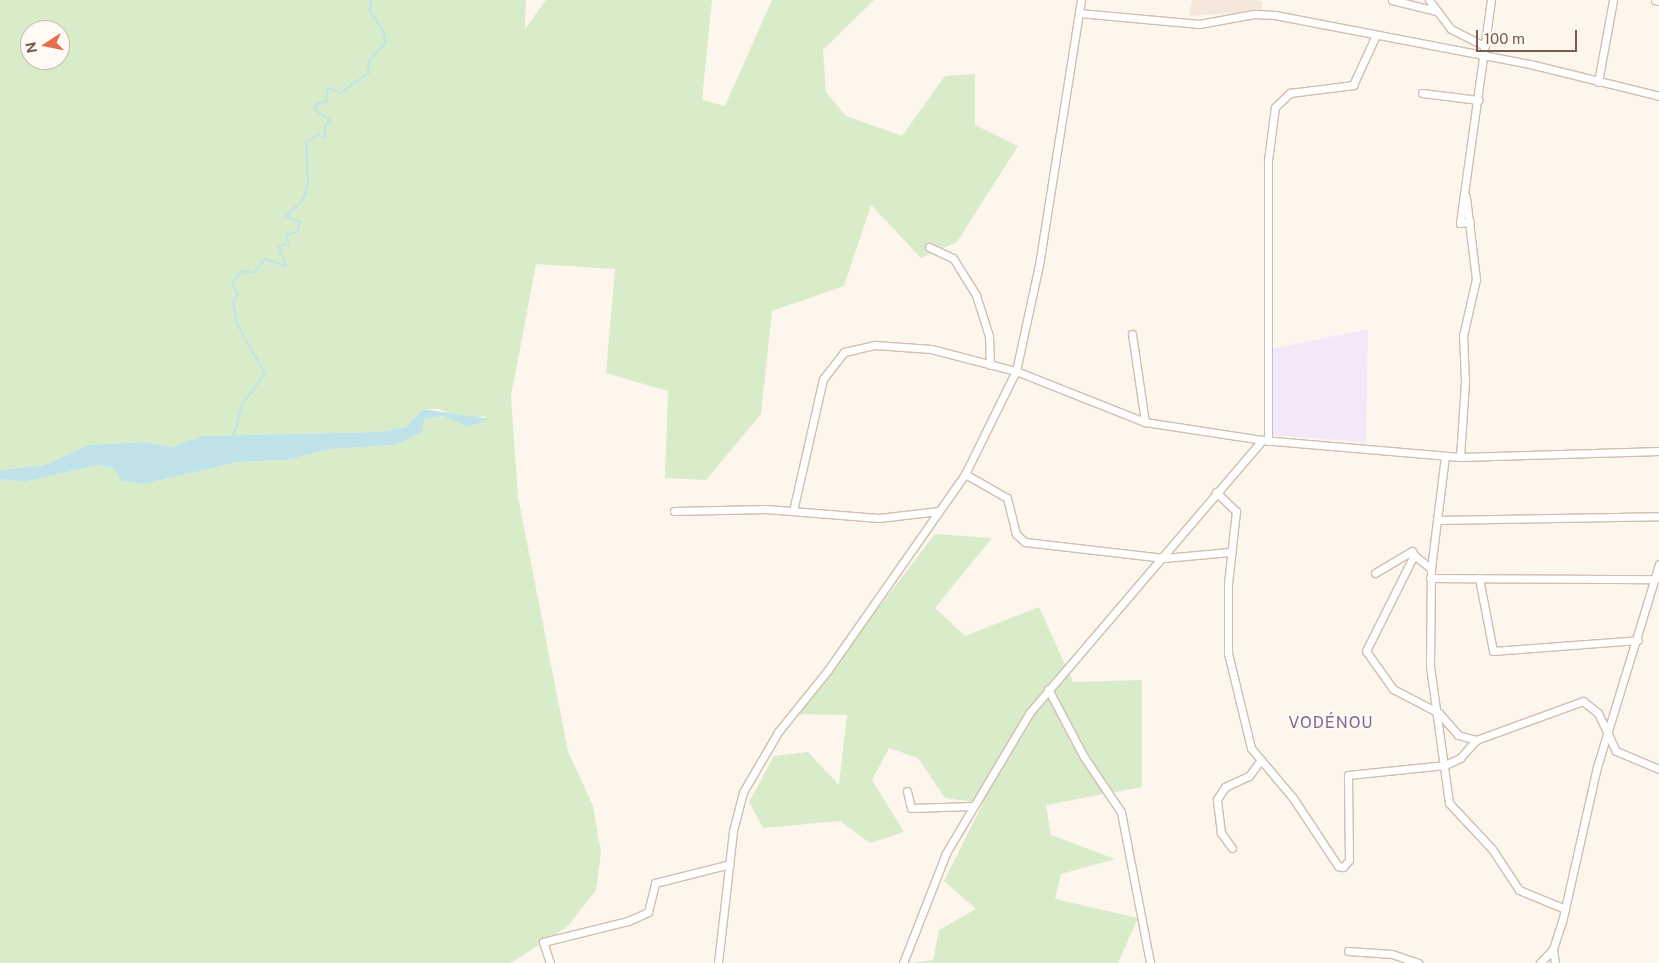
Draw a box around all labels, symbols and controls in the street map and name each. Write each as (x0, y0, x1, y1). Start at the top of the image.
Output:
north arrow (20, 20, 70, 70)
scale bar (1479, 20, 1580, 52)
text: 100 m (1484, 30, 1525, 47)
text: N (22, 41, 40, 55)
district label: VODÉNOU (1288, 713, 1374, 733)

